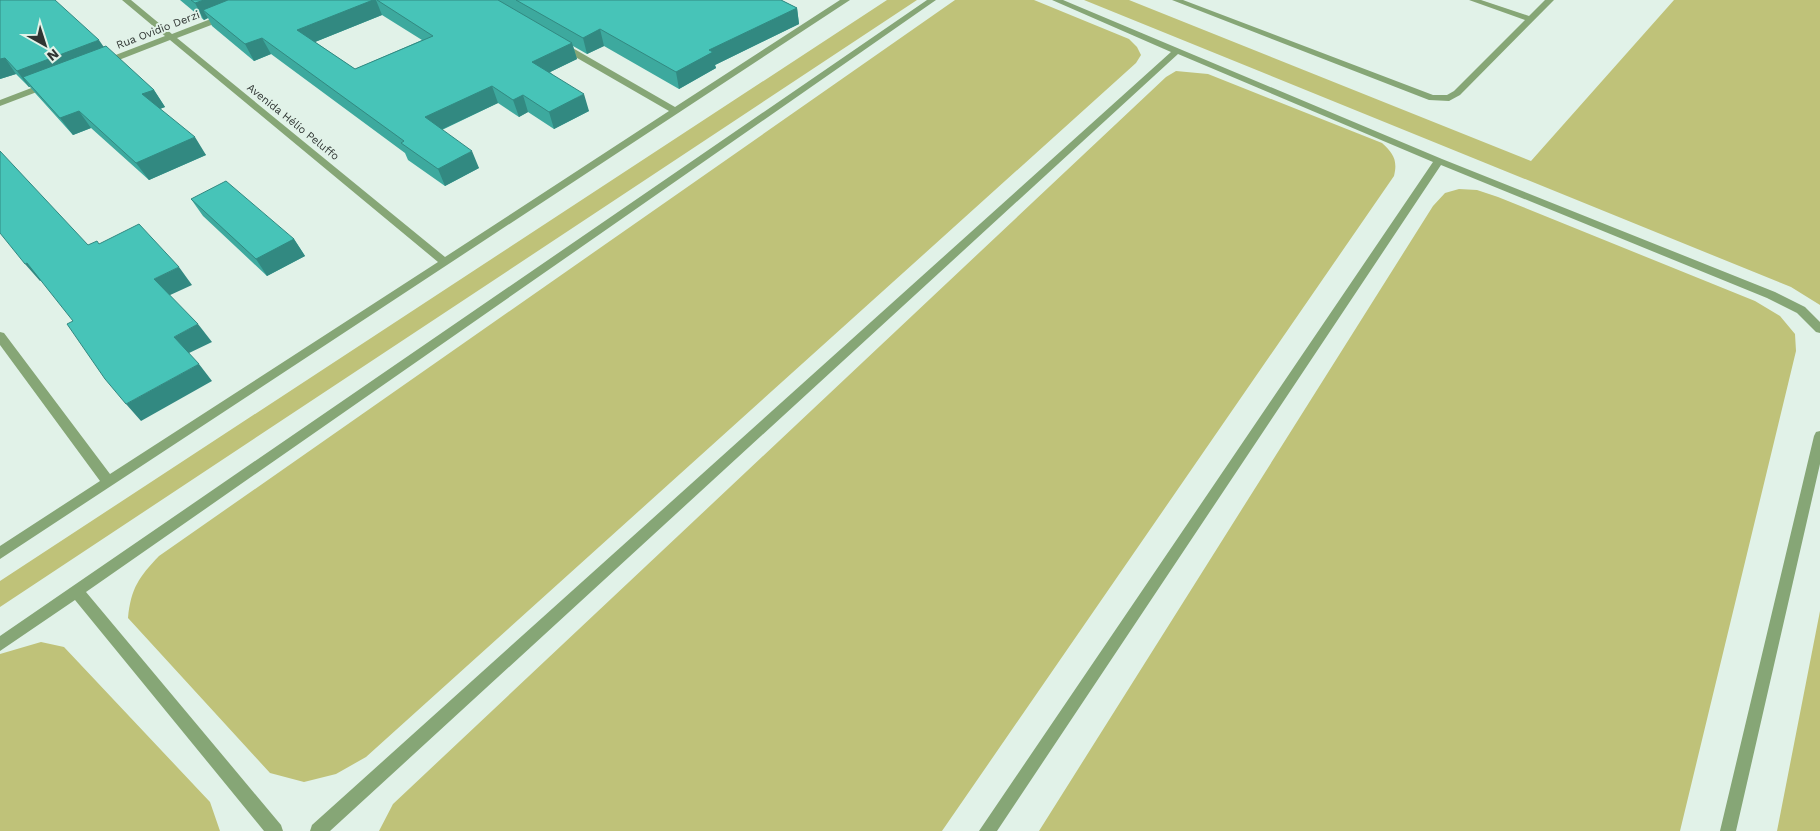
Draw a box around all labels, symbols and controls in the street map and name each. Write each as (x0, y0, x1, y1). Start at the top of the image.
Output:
street label: Rua Ovidio Derzi (114, 8, 202, 52)
north arrow (20, 20, 70, 70)
text: N (44, 46, 62, 65)
street label: Avenida Hélio Peluffo (244, 81, 342, 163)

